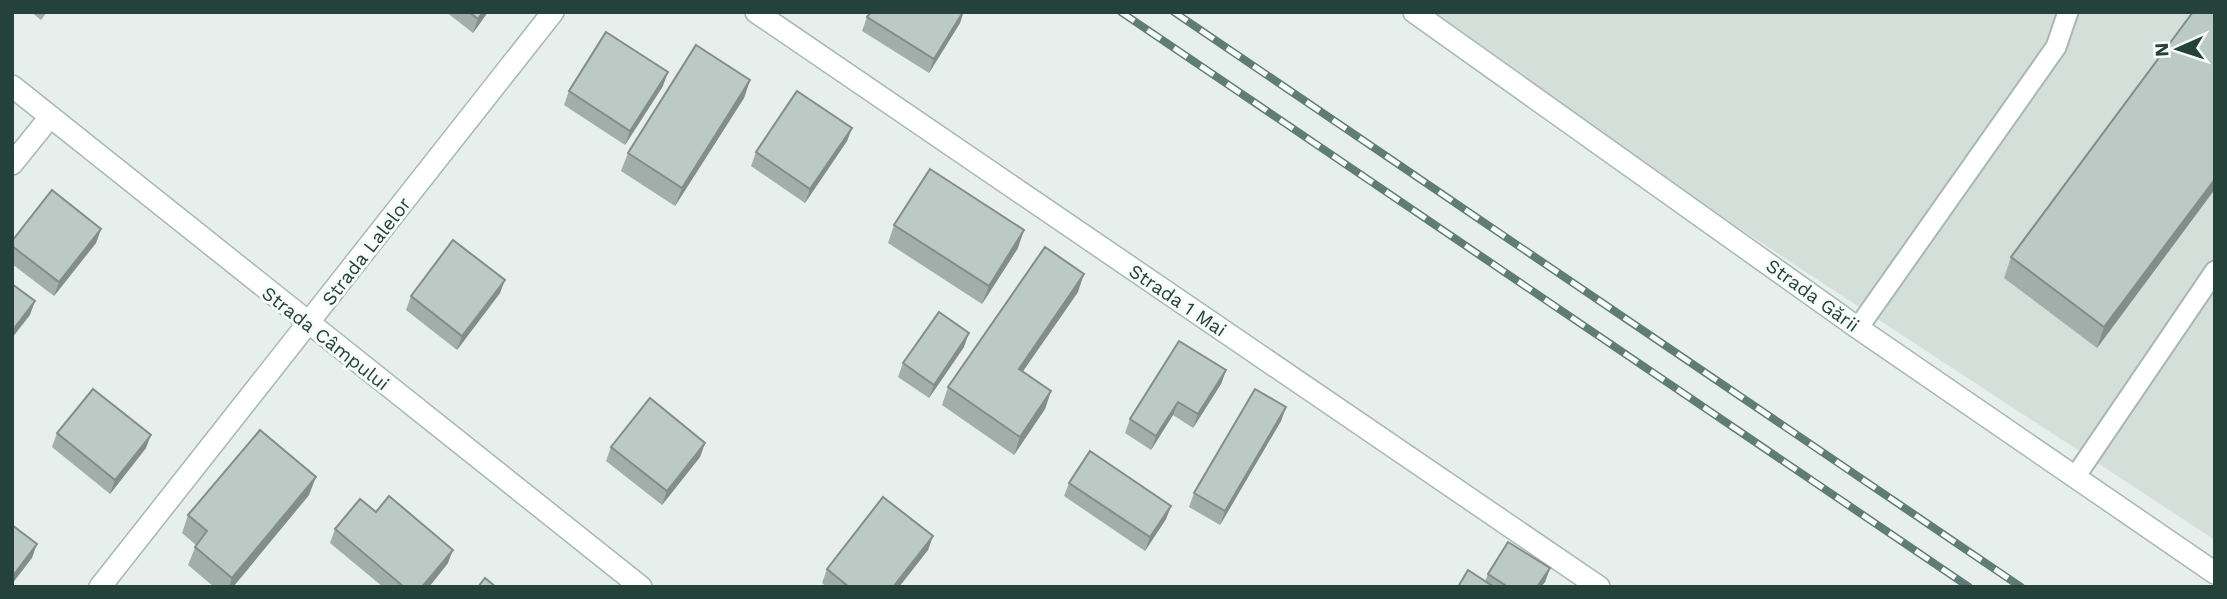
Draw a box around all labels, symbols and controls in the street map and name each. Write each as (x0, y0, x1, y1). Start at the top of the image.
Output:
north arrow (2143, 14, 2213, 84)
text: N (2150, 42, 2173, 58)
street label: Strada Lalelor (317, 192, 416, 310)
street label: Strada Gării (1762, 254, 1864, 337)
street label: Strada 1 Mai (1125, 259, 1231, 341)
street label: Strada Câmpului (257, 282, 394, 395)

